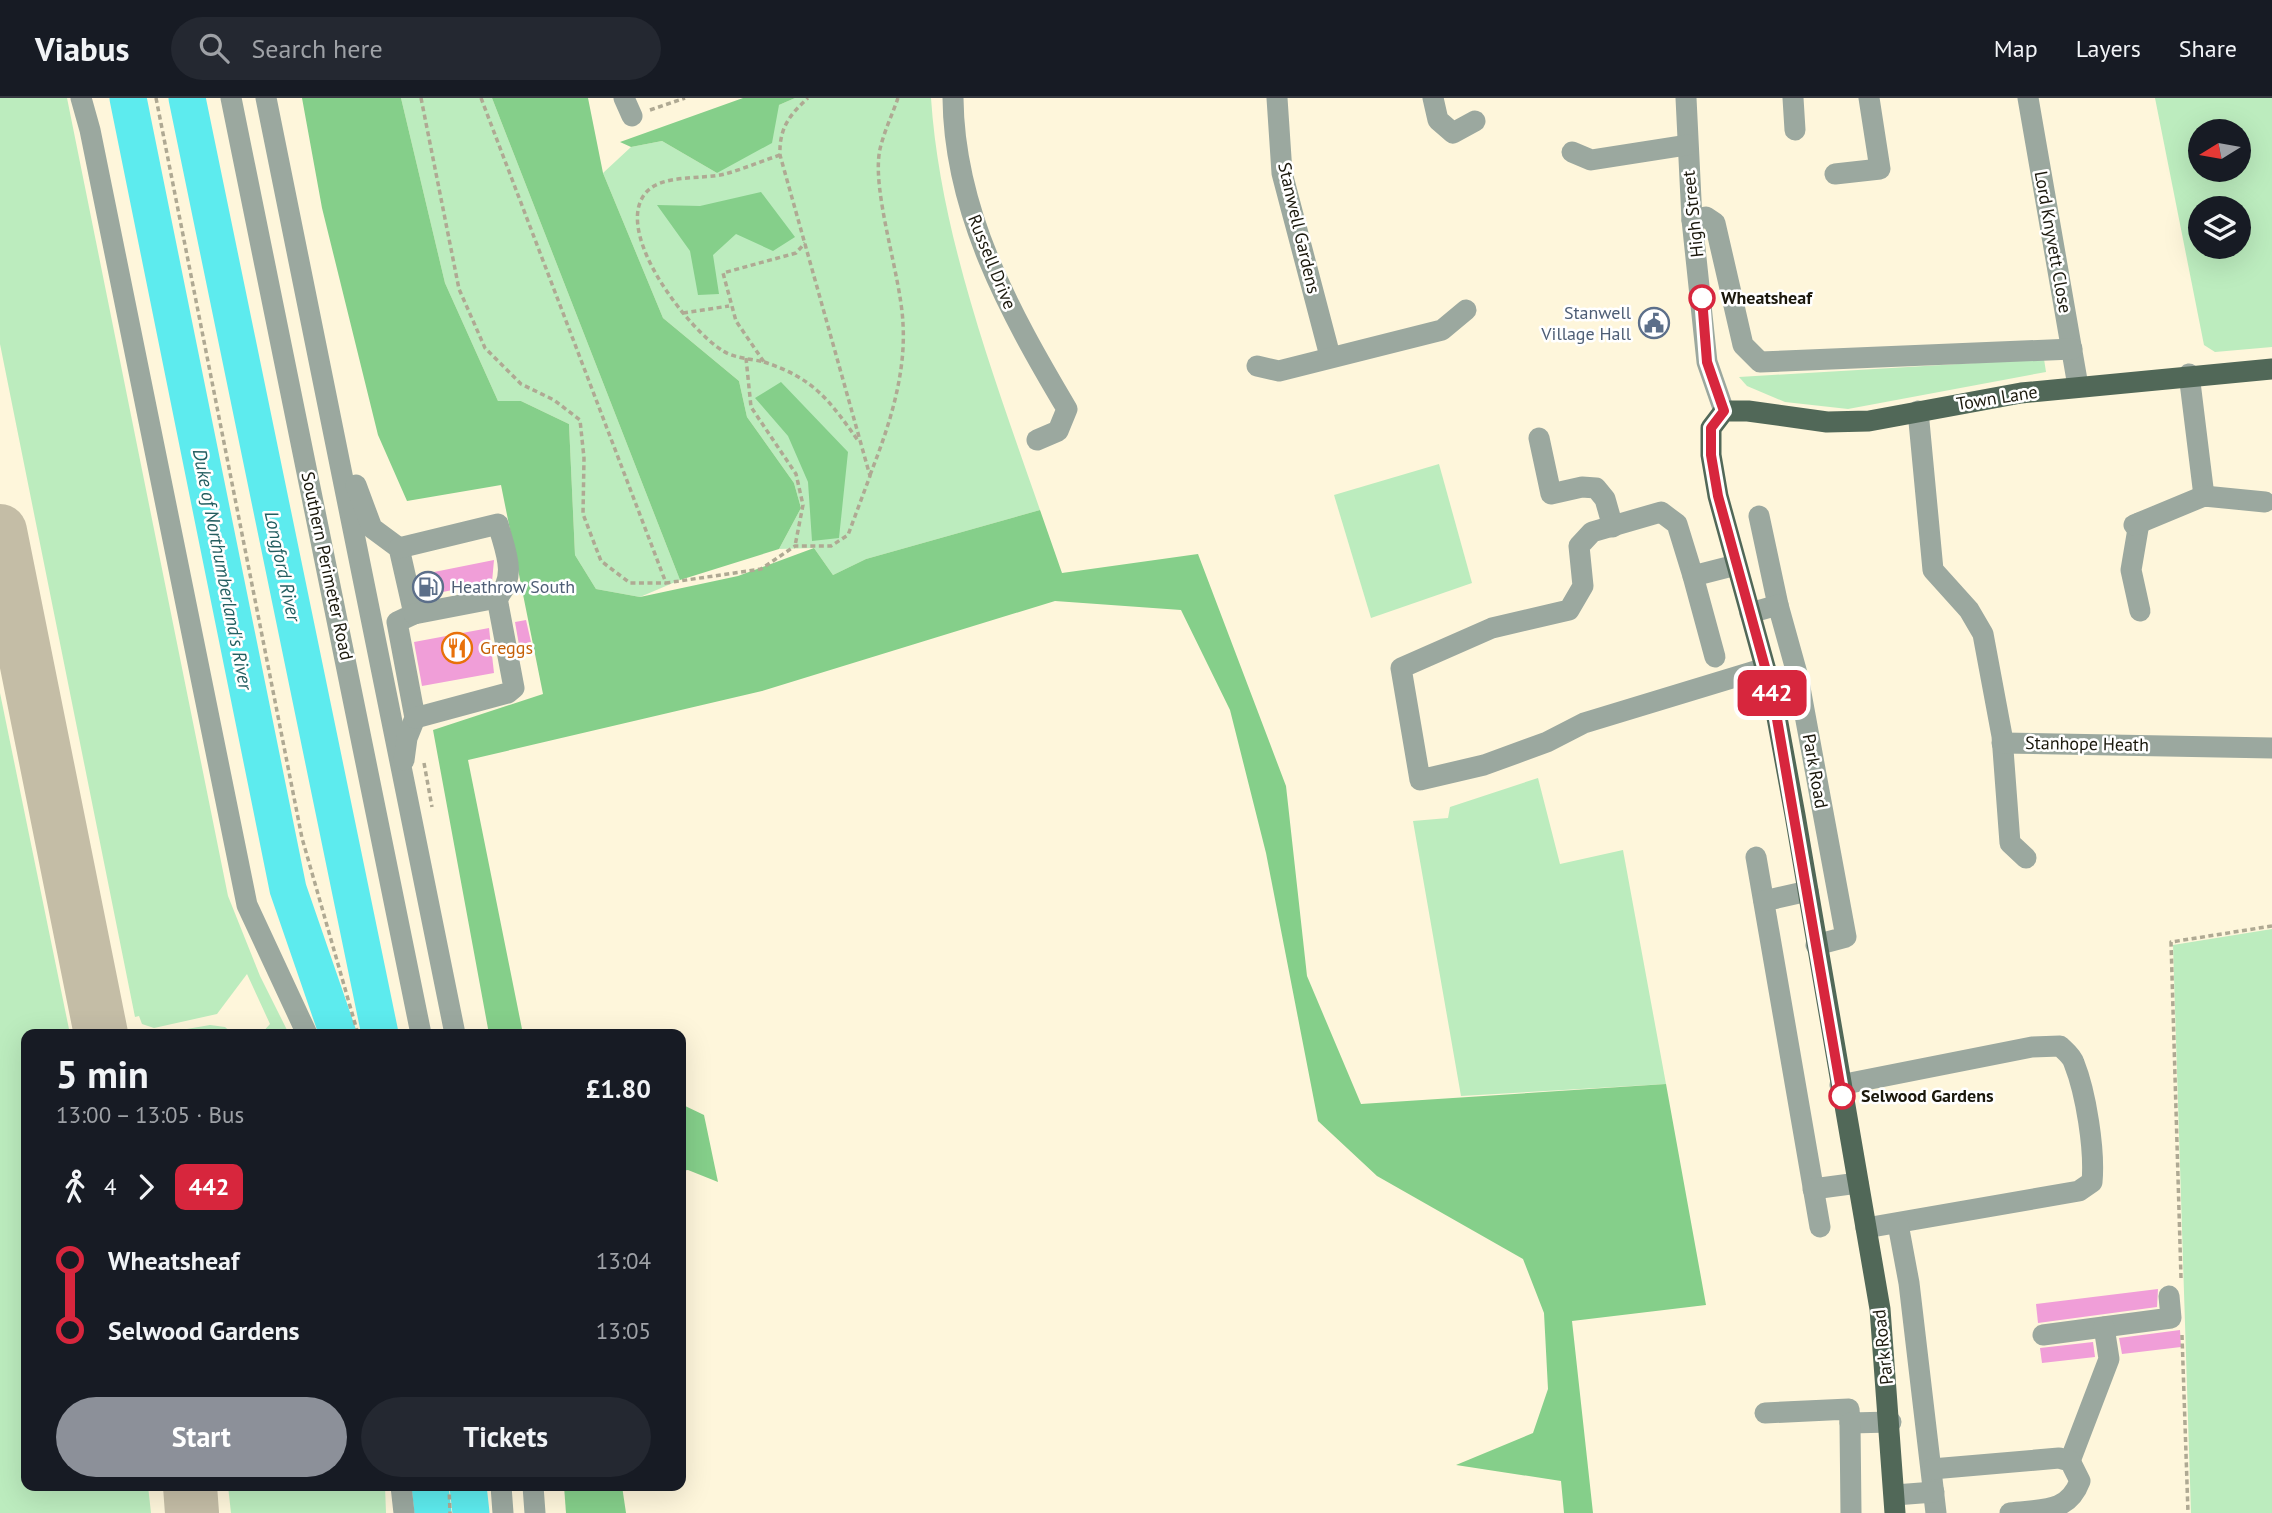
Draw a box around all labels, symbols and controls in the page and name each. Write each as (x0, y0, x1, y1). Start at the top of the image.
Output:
search box (171, 17, 661, 80)
text: Viabus (35, 27, 129, 70)
icon: search (195, 29, 233, 67)
text: Search here (251, 32, 383, 65)
text: Map (1994, 33, 2038, 64)
text: Layers (2076, 33, 2141, 64)
text: Share (2179, 33, 2237, 64)
north arrow (2188, 119, 2250, 182)
map controls (2188, 119, 2251, 259)
street label: Stanwell Gardens (1273, 160, 1326, 296)
street label: High Street (1677, 169, 1708, 259)
street label: Lord Knyvett Close (2030, 169, 2077, 315)
button: layers (2188, 196, 2251, 259)
street label: Russell Drive (963, 211, 1022, 313)
marker: Wheatsheaf (1689, 285, 1715, 311)
place label: Wheatsheaf (1721, 286, 1813, 309)
place label: Stanwell Village Hall (1540, 301, 1632, 345)
public building icon: Stanwell Village Hall (1637, 306, 1671, 340)
street label: Town Lane (1955, 380, 2039, 415)
water label: Duke of Northumberland's River (188, 447, 258, 693)
street label: Southern Perimeter Road (296, 470, 359, 662)
water label: Longford River (260, 509, 307, 625)
fuel station icon: Heathrow South (411, 570, 445, 604)
place label: Heathrow South (451, 575, 575, 598)
restaurant icon: Greggs (440, 631, 474, 665)
place label: Greggs (480, 636, 533, 659)
line badge: 442 (1732, 670, 1812, 716)
text: 442 (1752, 677, 1792, 708)
street label: Stanhope Heath (2025, 731, 2149, 756)
street label: Park Road (1798, 732, 1833, 810)
text: 5 min (56, 1049, 149, 1098)
text: £1.80 (586, 1072, 651, 1105)
marker: Selwood Gardens (1829, 1083, 1855, 1109)
place label: Selwood Gardens (1861, 1084, 1994, 1107)
text: 13:00 – 13:05 · Bus (56, 1100, 244, 1129)
icon: walk (56, 1168, 94, 1206)
icon: forward (127, 1168, 165, 1206)
text: 442 (189, 1171, 229, 1202)
text: 4 (104, 1172, 117, 1201)
text: Wheatsheaf (108, 1244, 239, 1277)
text: 13:04 (596, 1246, 651, 1275)
street label: Park Road (1867, 1308, 1898, 1386)
text: Selwood Gardens (108, 1314, 300, 1347)
text: 13:05 (596, 1316, 651, 1345)
button: Start (56, 1397, 347, 1477)
button: Tickets (361, 1397, 651, 1477)

